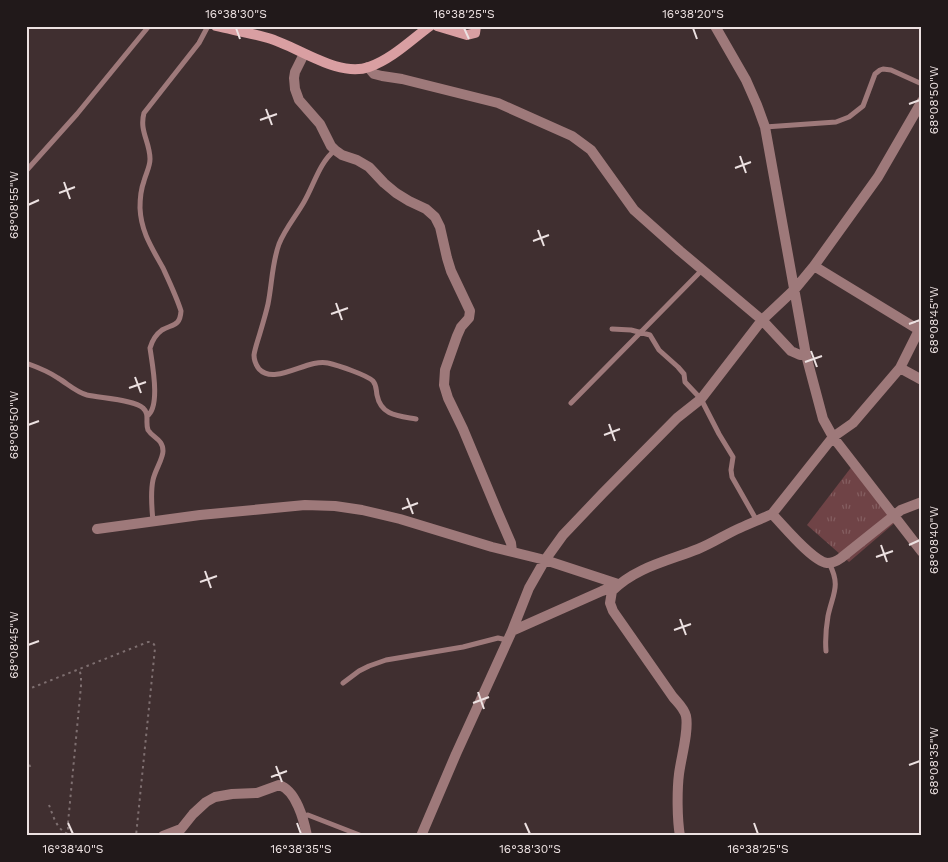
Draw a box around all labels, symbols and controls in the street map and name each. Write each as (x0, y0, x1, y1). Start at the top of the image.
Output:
text: 16°38'30"S (205, 7, 267, 21)
text: 16°38'25"S (433, 7, 495, 21)
text: 16°38'20"S (662, 7, 724, 21)
text: 68°08'50"W (927, 65, 941, 134)
text: 68°08'55"W (7, 170, 21, 239)
text: 68°08'45"W (927, 286, 941, 354)
text: 68°08'50"W (7, 390, 21, 459)
text: 68°08'40"W (927, 506, 941, 574)
text: 68°08'45"W (7, 611, 21, 679)
text: 68°08'35"W (927, 726, 941, 795)
text: 16°38'40"S (43, 842, 103, 856)
text: 16°38'35"S (270, 842, 332, 856)
text: 16°38'30"S (499, 842, 561, 856)
text: 16°38'25"S (727, 842, 789, 856)

